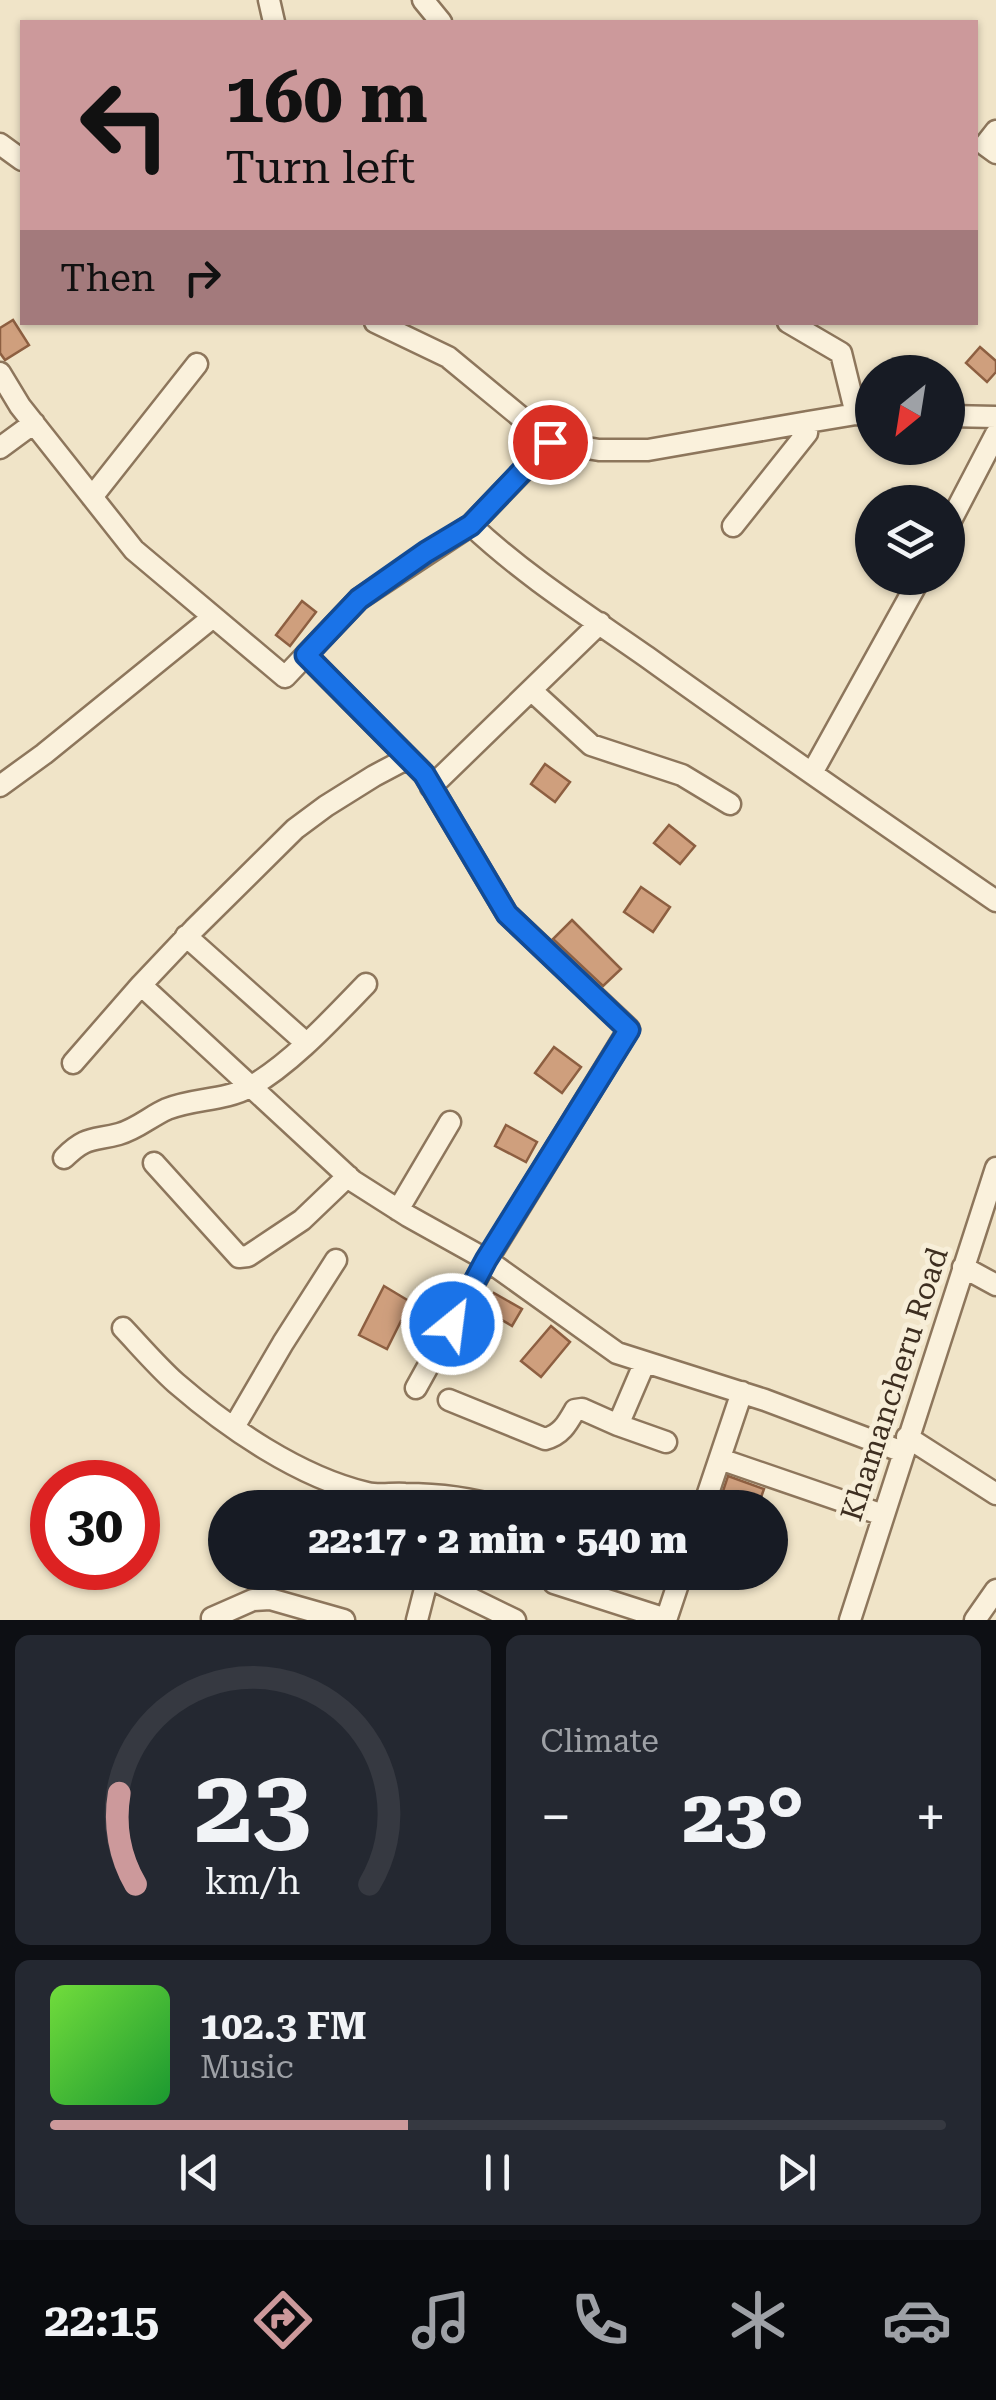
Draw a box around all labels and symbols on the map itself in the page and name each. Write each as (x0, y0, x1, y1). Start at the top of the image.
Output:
north arrow (855, 355, 965, 465)
pin (508, 400, 593, 485)
street label: Khamancheru Road (833, 1243, 955, 1525)
position arrow (400, 1272, 504, 1376)
speed limit sign: 30 (30, 1460, 160, 1590)

